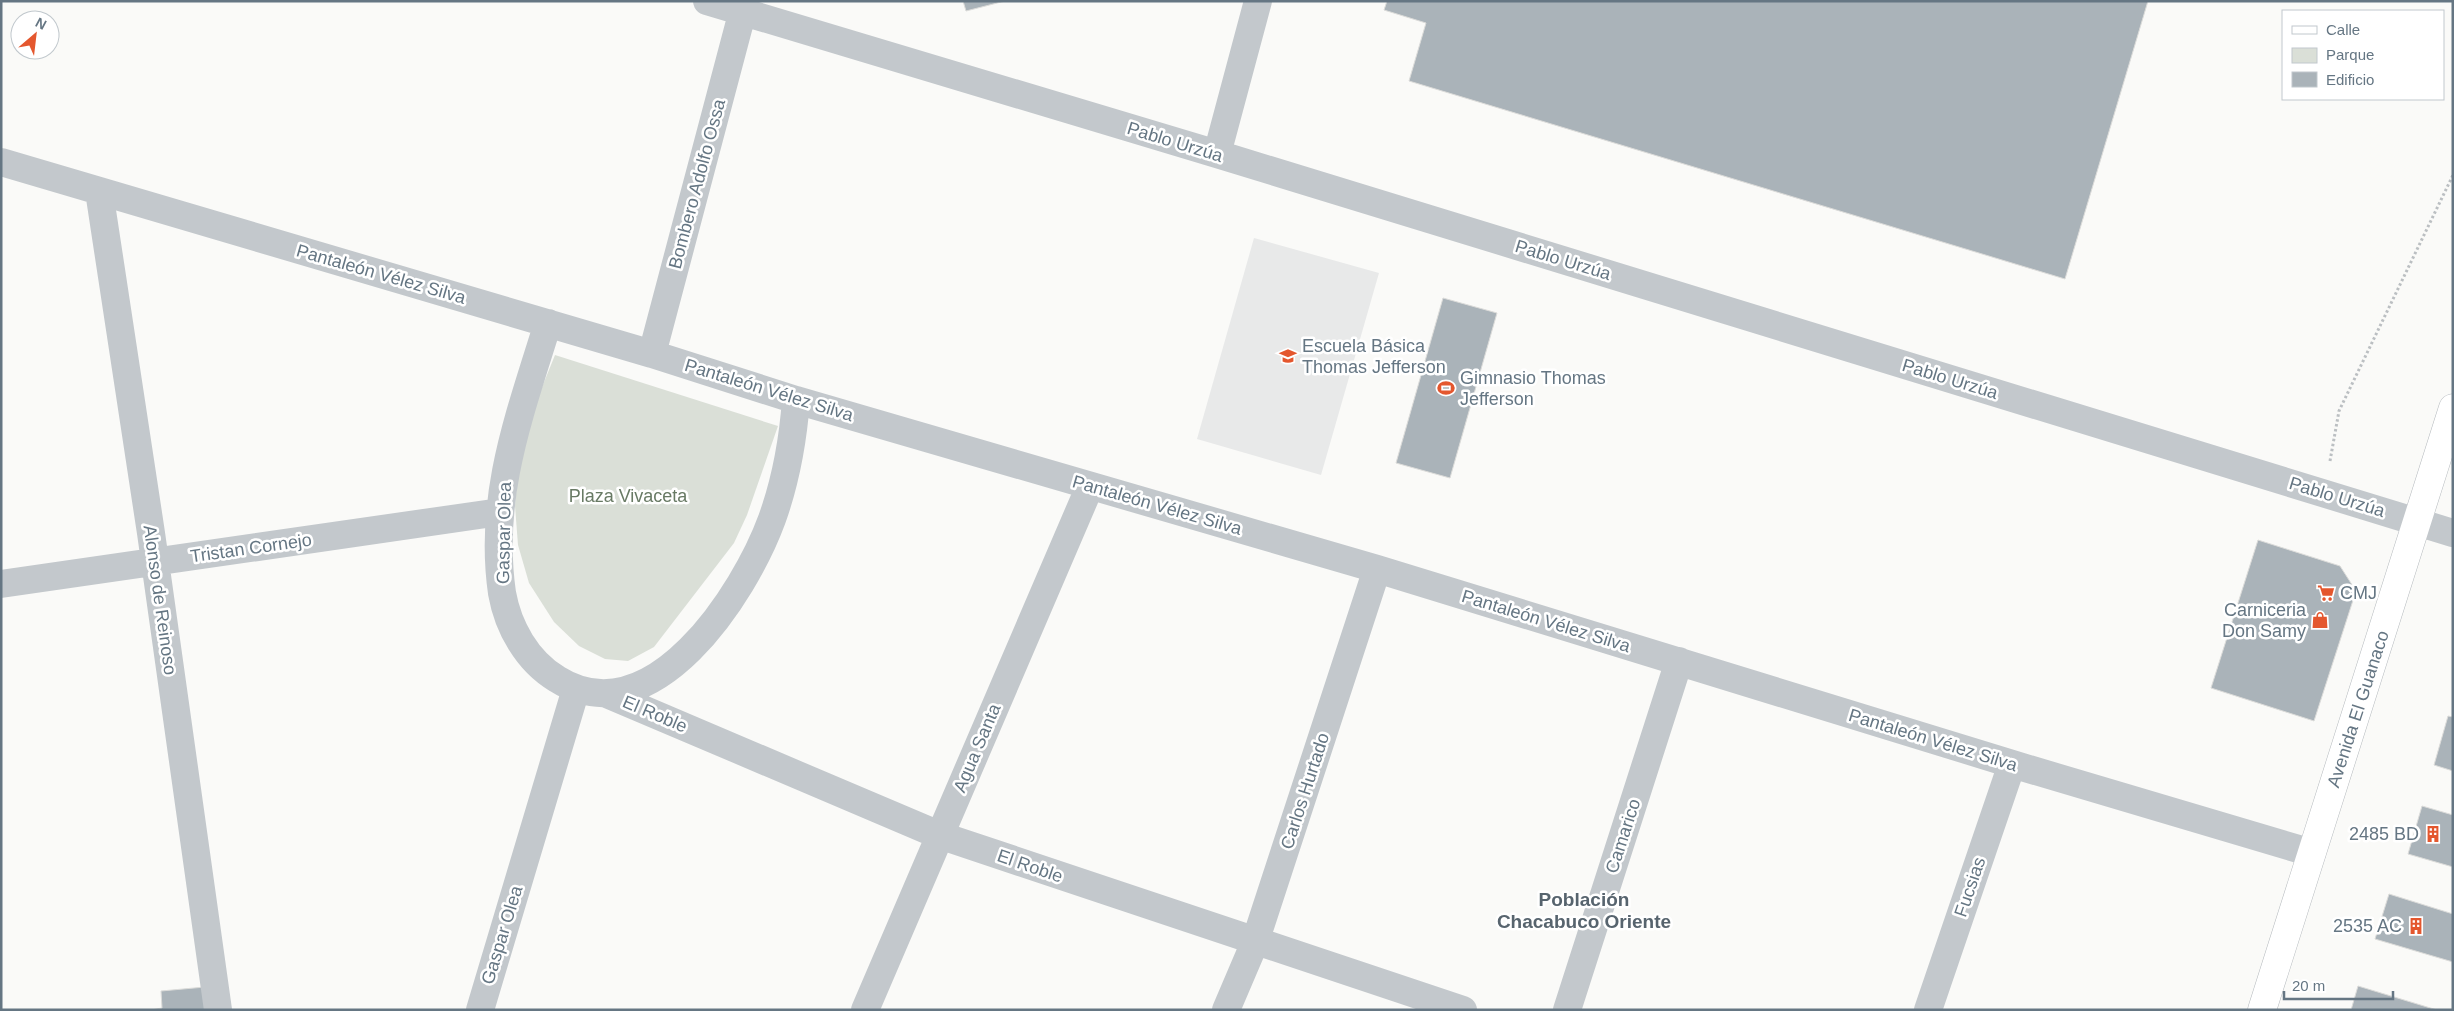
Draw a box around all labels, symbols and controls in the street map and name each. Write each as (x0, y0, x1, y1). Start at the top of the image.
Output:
north arrow (10, 10, 60, 60)
legend (2282, 10, 2444, 100)
text: N (33, 14, 49, 33)
text: Calle (2326, 21, 2360, 38)
text: Parque (2326, 46, 2374, 63)
text: Edificio (2326, 71, 2374, 88)
street label: Bombero Adolfo Ossa (665, 96, 730, 271)
street label: Pablo Urzúa (1125, 118, 1226, 166)
street label: Pablo Urzúa (1513, 236, 1614, 284)
street label: Pantaleón Vélez Silva (294, 240, 469, 308)
place label: Escuela Básica Thomas Jefferson (1302, 336, 1446, 377)
school or university icon: Escuela Básica Thomas Jefferson (1278, 346, 1298, 366)
street label: Pantaleón Vélez Silva (682, 355, 857, 425)
street label: Pablo Urzúa (1900, 355, 2001, 403)
place label: Gimnasio Thomas Jefferson (1460, 368, 1606, 409)
sports icon: Gimnasio Thomas Jefferson (1436, 378, 1456, 398)
street label: Pantaleón Vélez Silva (1070, 471, 1245, 539)
street label: Pablo Urzúa (2287, 473, 2388, 521)
street label: Gaspar Olea (493, 481, 515, 584)
park label: Plaza Vivaceta (569, 486, 688, 506)
street label: Alonso de Reinoso (140, 524, 180, 676)
street label: Tristan Cornejo (189, 530, 313, 566)
supermarket icon: CMJ (2316, 583, 2336, 603)
place label: CMJ (2340, 583, 2377, 603)
street label: Pantaleón Vélez Silva (1459, 586, 1634, 656)
place label: Carniceria Don Samy (2222, 600, 2307, 641)
shop icon: Carniceria Don Samy (2310, 610, 2330, 630)
street label: Avenida El Guanaco (2323, 628, 2393, 790)
street label: El Roble (620, 692, 690, 736)
street label: Agua Santa (949, 700, 1005, 795)
street label: Pantaleón Vélez Silva (1846, 705, 2021, 775)
street label: Carlos Hurtado (1277, 730, 1333, 852)
street label: Camarico (1602, 796, 1644, 876)
place label: 2485 BD (2349, 824, 2419, 844)
building icon: 2485 BD (2423, 824, 2443, 844)
street label: El Roble (995, 845, 1065, 887)
street label: Fucsias (1950, 854, 1990, 920)
street label: Gaspar Olea (478, 882, 527, 987)
district label: Población Chacabuco Oriente (1497, 889, 1671, 932)
place label: 2535 AC (2333, 916, 2402, 936)
building icon: 2535 AC (2406, 916, 2426, 936)
scale bar (2284, 968, 2393, 1000)
text: 20 m (2292, 977, 2325, 994)

